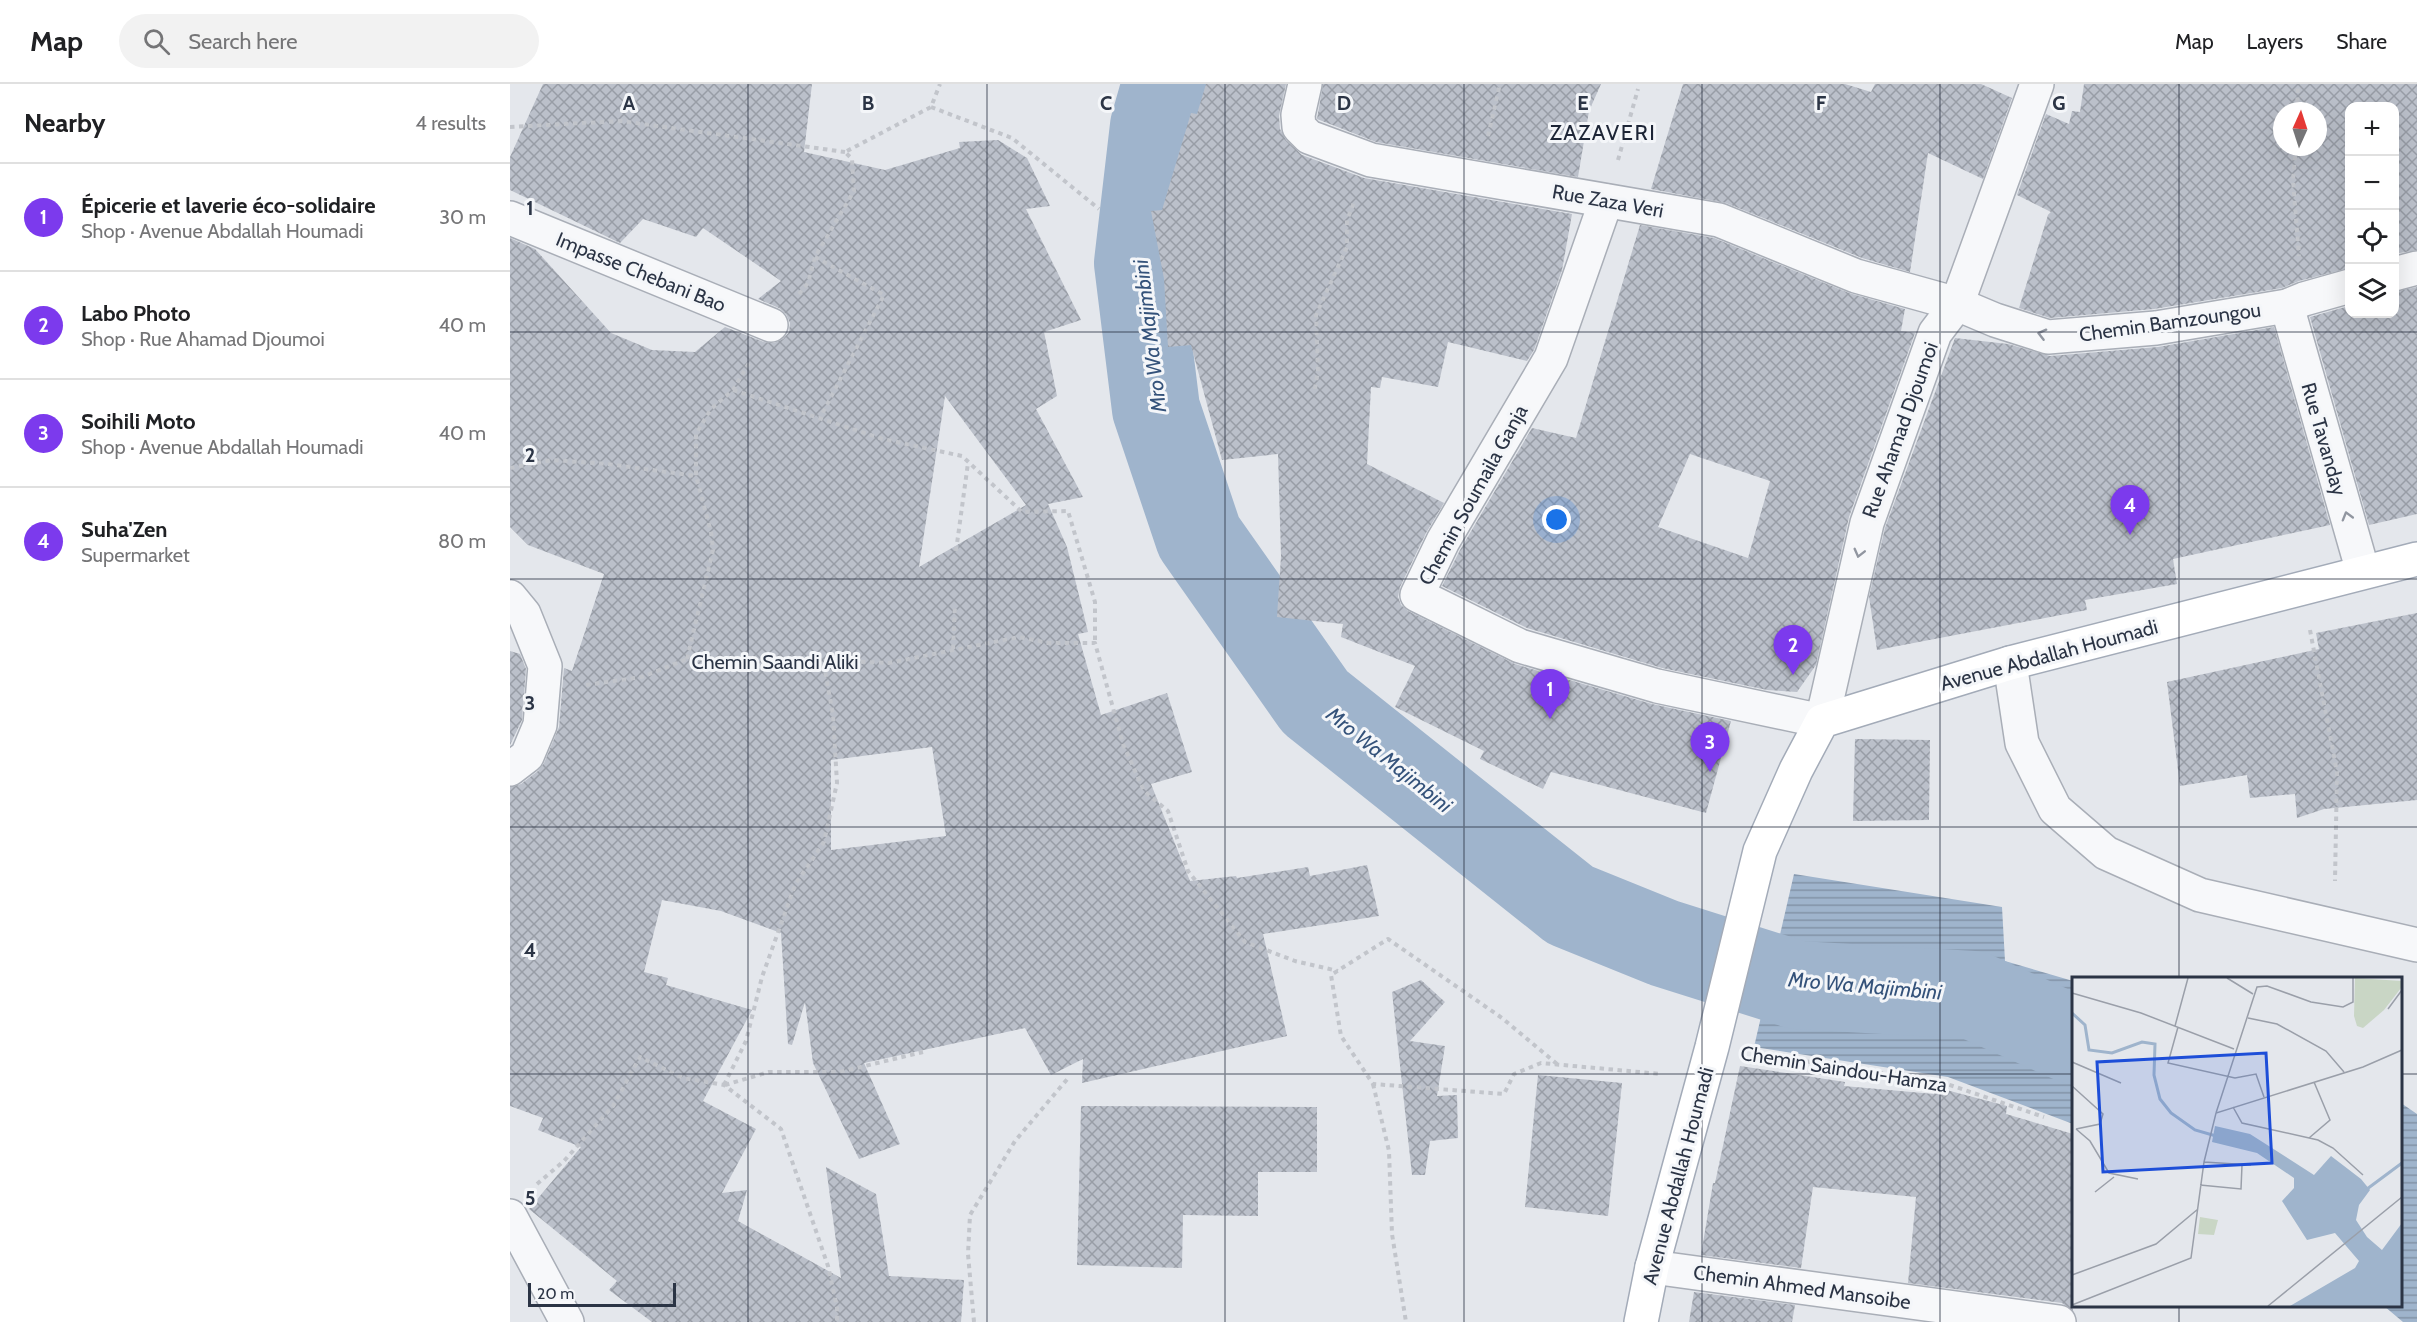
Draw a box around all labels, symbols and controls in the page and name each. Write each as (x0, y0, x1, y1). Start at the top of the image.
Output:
search box (119, 14, 539, 68)
text: Map (30, 24, 83, 58)
icon: search (140, 25, 173, 58)
text: Search here (188, 28, 297, 55)
text: Map (2175, 29, 2214, 54)
text: Layers (2247, 29, 2303, 54)
text: Share (2336, 29, 2387, 54)
text: A (623, 91, 636, 115)
text: B (862, 91, 874, 115)
text: C (1100, 91, 1112, 115)
text: D (1337, 91, 1351, 115)
text: E (1577, 91, 1589, 115)
text: F (1816, 91, 1827, 115)
text: G (2052, 91, 2066, 115)
north arrow (2273, 102, 2327, 156)
map controls (2345, 102, 2399, 318)
button: + (2345, 102, 2399, 156)
text: Nearby (24, 107, 105, 139)
text: 4 results (415, 111, 486, 135)
district label: ZAZAVERI (1550, 119, 1656, 146)
button: − (2345, 156, 2399, 210)
street label: Rue Zaza Veri (1550, 179, 1666, 223)
text: Épicerie et laverie éco-solidaire (81, 192, 375, 219)
text: 1 (526, 196, 534, 220)
text: 1 (40, 205, 47, 229)
text: 30 m (439, 205, 486, 229)
button: locate (2345, 210, 2399, 264)
text: Shop · Avenue Abdallah Houmadi (81, 219, 364, 243)
street label: Impasse Chebani Bao (553, 227, 729, 317)
water label: Mro Wa Majimbini (1128, 257, 1172, 415)
button: layers (2345, 264, 2399, 318)
street label: Chemin Bamzoungou (2078, 297, 2262, 347)
text: Labo Photo (81, 300, 191, 327)
text: 2 (38, 313, 49, 337)
text: 40 m (438, 313, 486, 337)
text: Shop · Rue Ahamad Djoumoi (81, 327, 325, 351)
one-way arrow (2037, 329, 2047, 342)
street label: Rue Ahamad Djoumoi (1857, 339, 1943, 521)
street label: Rue Tavanday (2296, 380, 2352, 498)
street label: Chemin Soumaila Ganja (1413, 400, 1533, 589)
text: Soihili Moto (81, 408, 196, 435)
text: 3 (38, 421, 49, 445)
text: 40 m (438, 421, 486, 445)
text: Shop · Avenue Abdallah Houmadi (81, 435, 364, 459)
text: 2 (525, 443, 535, 467)
pin: 4 (2110, 486, 2150, 535)
your location (1542, 505, 1571, 534)
one-way arrow (2342, 511, 2354, 522)
text: Suha'Zen (81, 516, 167, 543)
text: 4 (37, 529, 50, 553)
text: 80 m (438, 529, 486, 553)
text: Supermarket (81, 543, 190, 567)
one-way arrow (1854, 548, 1867, 558)
street label: Avenue Abdallah Houmadi (1938, 614, 2160, 696)
pin: 2 (1774, 626, 1812, 675)
street label: Chemin Saandi Aliki (691, 650, 859, 674)
pin: 1 (1530, 670, 1570, 719)
text: 3 (525, 691, 535, 715)
water label: Mro Wa Majimbini (1320, 701, 1457, 819)
pin: 3 (1690, 722, 1730, 772)
text: 4 (524, 938, 536, 962)
water label: Mro Wa Majimbini (1786, 966, 1943, 1006)
inset map (2072, 977, 2402, 1307)
street label: Chemin Saindou-Hamza (1739, 1041, 1949, 1097)
street label: Avenue Abdallah Houmadi (1637, 1065, 1719, 1287)
text: 5 (525, 1186, 535, 1210)
street label: Chemin Ahmed Mansoibe (1692, 1260, 1912, 1314)
scale bar (528, 1280, 676, 1308)
text: 20 m (537, 1284, 574, 1303)

